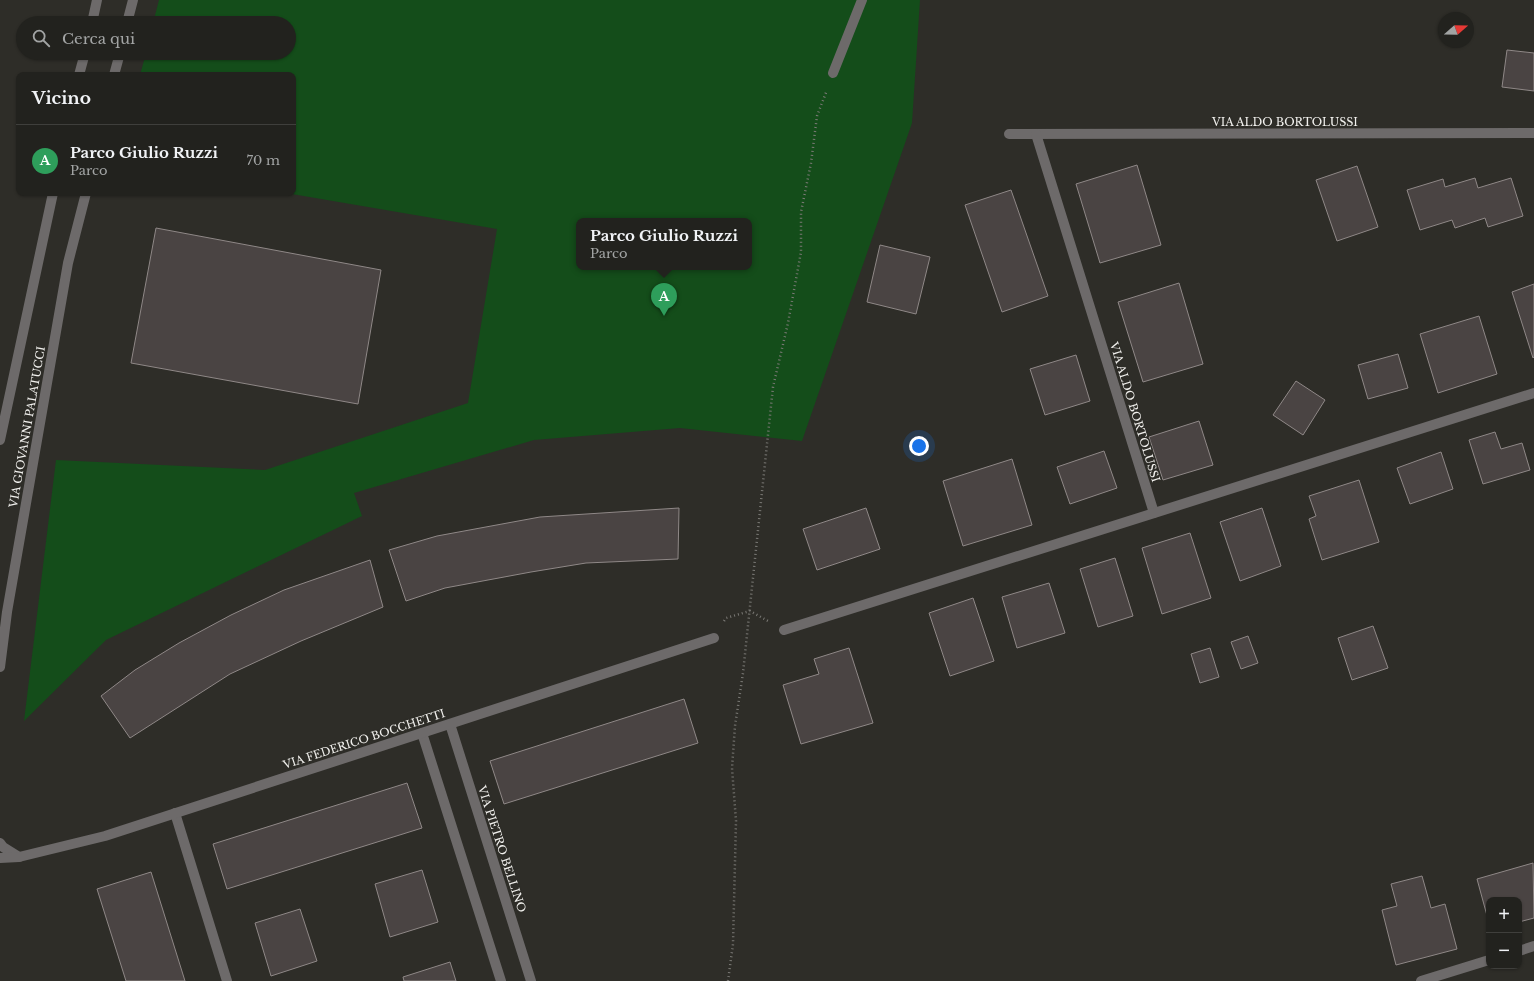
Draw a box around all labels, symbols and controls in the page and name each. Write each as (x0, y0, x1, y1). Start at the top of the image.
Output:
north arrow (1438, 12, 1474, 48)
search box (16, 16, 296, 60)
icon: search (30, 27, 52, 49)
text: Cerca qui (62, 29, 135, 48)
text: Vicino (32, 88, 91, 109)
street label: VIA ALDO BORTOLUSSI (1211, 115, 1358, 129)
text: Parco Giulio Ruzzi (70, 143, 218, 162)
text: A (40, 152, 50, 169)
text: 70 m (247, 152, 280, 169)
text: Parco (70, 162, 108, 179)
popup (576, 218, 752, 270)
text: Parco Giulio Ruzzi (590, 226, 738, 245)
text: Parco (590, 245, 628, 262)
pin: A (651, 283, 677, 316)
street label: VIA ALDO BORTOLUSSI (1107, 339, 1163, 484)
street label: VIA GIOVANNI PALATUCCI (6, 345, 48, 510)
your location (909, 436, 929, 456)
street label: VIA FEDERICO BOCCHETTI (280, 706, 447, 772)
street label: VIA PIETRO BELLINO (475, 783, 529, 914)
map controls (1486, 897, 1522, 969)
button: + (1486, 897, 1522, 933)
button: − (1486, 933, 1522, 969)

